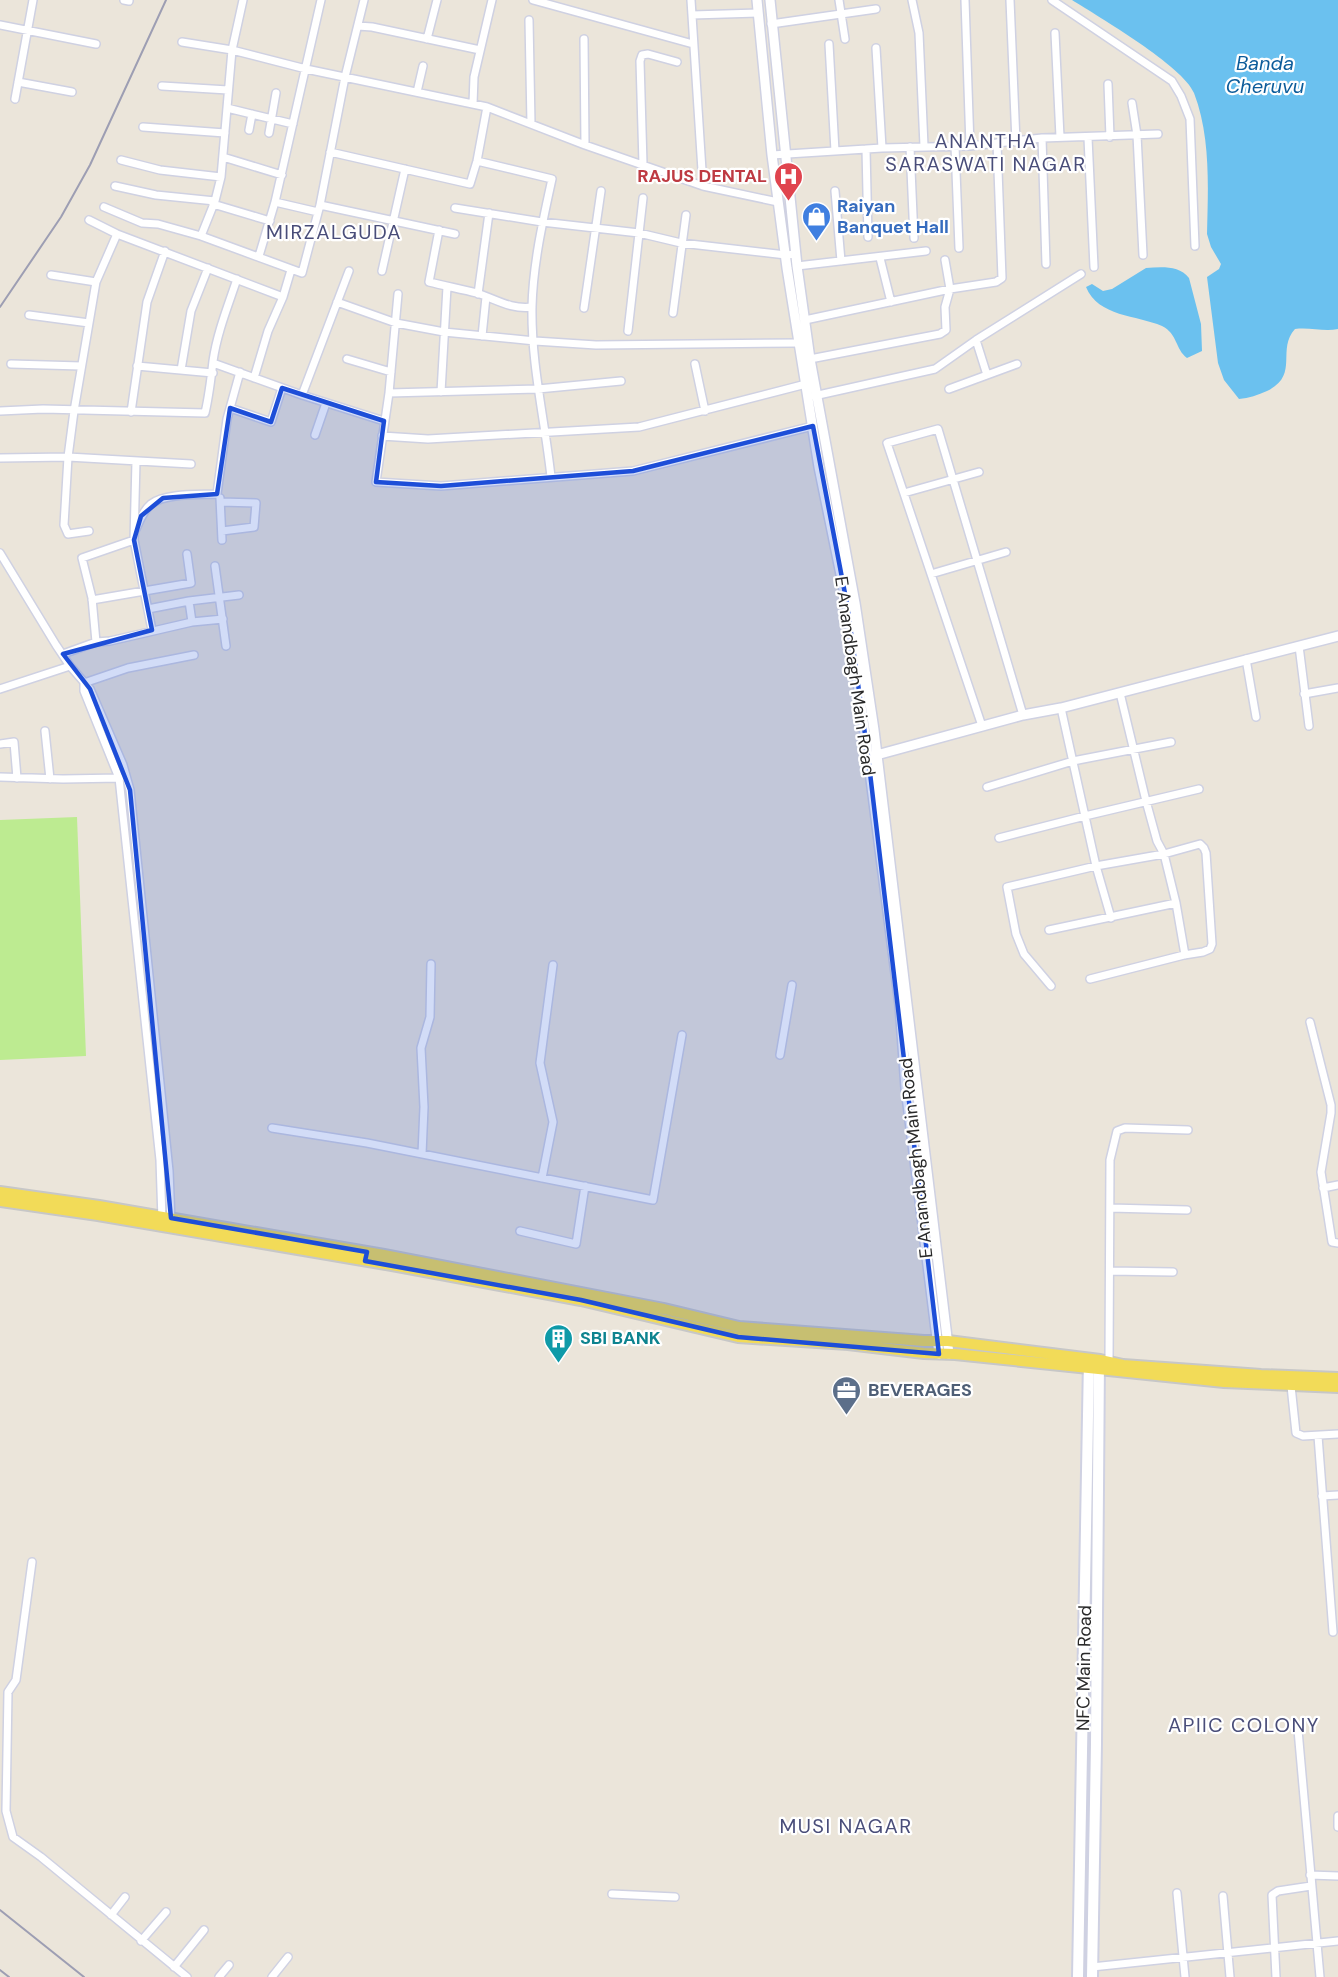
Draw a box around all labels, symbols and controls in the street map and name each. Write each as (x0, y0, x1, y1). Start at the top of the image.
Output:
water label: Banda Cheruvu (1226, 50, 1304, 99)
district label: ANANTHA SARASWATI NAGAR (885, 128, 1087, 177)
hospital icon: RAJUS DENTAL (772, 160, 804, 202)
place label: RAJUS DENTAL (637, 164, 767, 188)
place label: Raiyan Banquet Hall (837, 194, 949, 239)
shop icon: Raiyan Banquet Hall (800, 200, 832, 242)
district label: MIRZALGUDA (266, 219, 402, 245)
street label: E Anandbagh Main Road (829, 575, 881, 777)
street label: E Anandbagh Main Road (894, 1057, 938, 1259)
building icon: SBI BANK (543, 1322, 575, 1364)
place label: SBI BANK (580, 1326, 661, 1350)
office icon: BEVERAGES (831, 1374, 863, 1416)
place label: BEVERAGES (868, 1378, 972, 1402)
street label: NFC Main Road (1071, 1605, 1097, 1731)
district label: APIIC COLONY (1168, 1712, 1320, 1738)
district label: MUSI NAGAR (779, 1813, 913, 1839)

